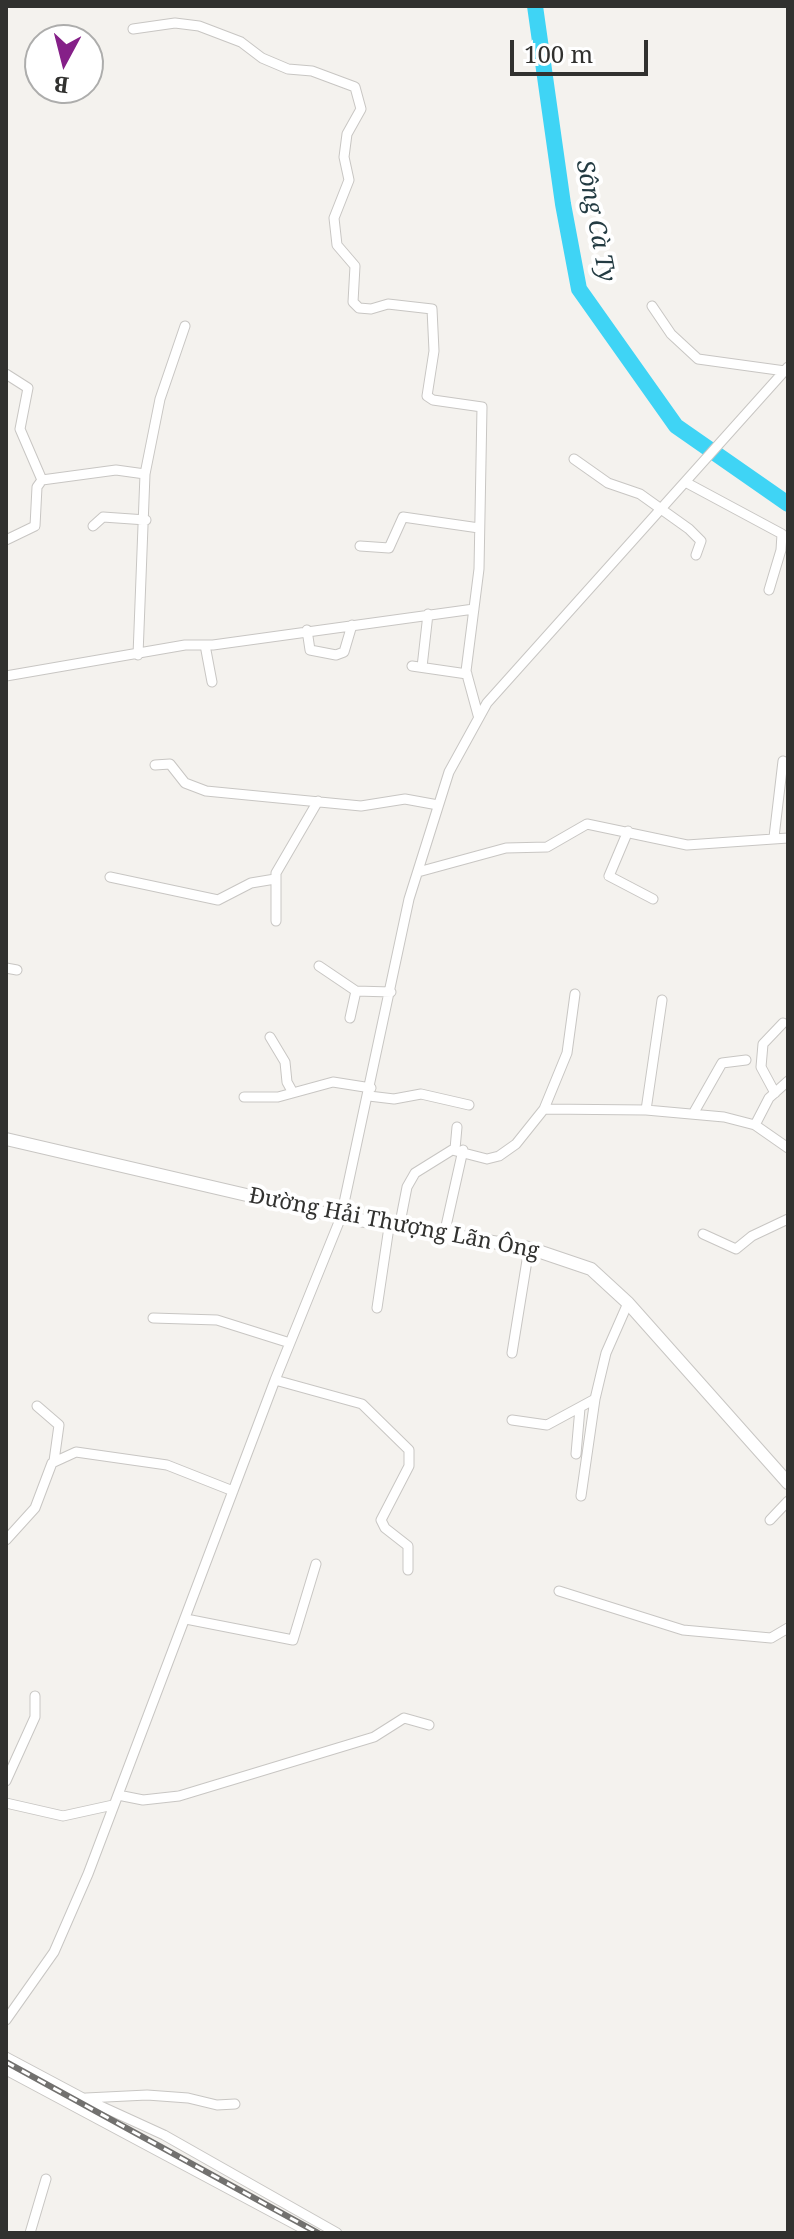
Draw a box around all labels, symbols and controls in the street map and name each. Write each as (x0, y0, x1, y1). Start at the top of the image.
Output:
north arrow (24, 24, 104, 104)
scale bar (514, 24, 652, 74)
text: 100 m (524, 37, 593, 70)
text: B (52, 70, 70, 102)
water label: Sông Cà Ty (569, 158, 621, 284)
street label: Đường Hải Thượng Lãn Ông (247, 1183, 541, 1265)

